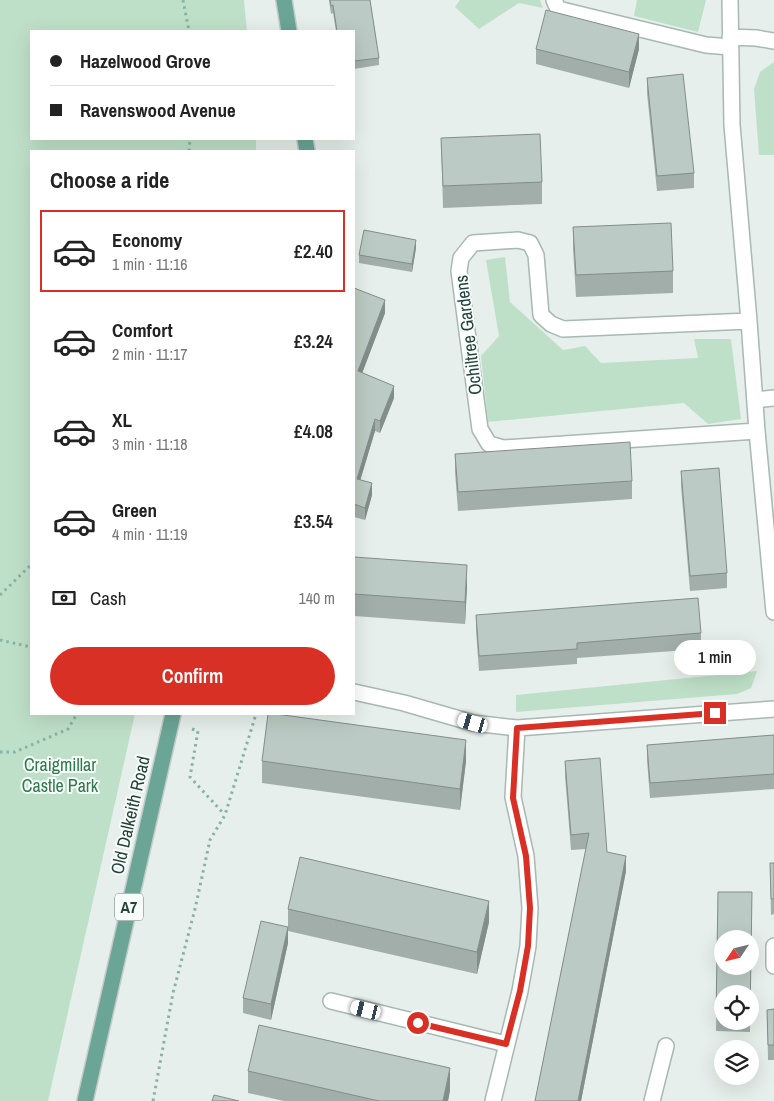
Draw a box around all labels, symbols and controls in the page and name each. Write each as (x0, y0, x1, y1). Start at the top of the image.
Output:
text: Hazelwood Grove (80, 48, 211, 74)
text: Ravenswood Avenue (80, 97, 236, 123)
text: Choose a ride (50, 165, 169, 195)
text: Economy (112, 227, 182, 253)
icon: car (52, 229, 97, 274)
text: £2.40 (294, 238, 333, 264)
text: 1 min · 11:16 (112, 253, 188, 275)
street label: Ochiltree Gardens (448, 274, 488, 396)
text: Comfort (112, 317, 173, 343)
icon: car (52, 319, 97, 364)
text: £3.24 (294, 328, 333, 354)
text: 2 min · 11:17 (112, 343, 188, 365)
text: XL (112, 407, 132, 433)
icon: car (52, 409, 97, 454)
text: £4.08 (294, 418, 333, 444)
text: 3 min · 11:18 (112, 433, 188, 455)
text: Green (112, 497, 157, 523)
icon: car (52, 499, 97, 544)
text: £3.54 (294, 508, 333, 534)
text: 4 min · 11:19 (112, 523, 188, 545)
icon: cash (50, 584, 78, 612)
text: Cash (90, 585, 126, 611)
text: 140 m (299, 587, 335, 609)
callout: 1 min (674, 640, 756, 676)
text: 1 min (698, 646, 732, 668)
button: Confirm (50, 647, 335, 705)
route end (704, 702, 726, 724)
car (456, 712, 489, 734)
park label: Craigmillar Castle Park (22, 752, 99, 798)
street label: Old Dalkeith Road (104, 753, 156, 877)
road number: A7 (115, 894, 143, 920)
north arrow (714, 930, 759, 975)
map controls (714, 930, 759, 1085)
button: locate (714, 985, 759, 1030)
car (349, 999, 382, 1021)
route start (407, 1012, 429, 1034)
button: layers (714, 1040, 759, 1085)

